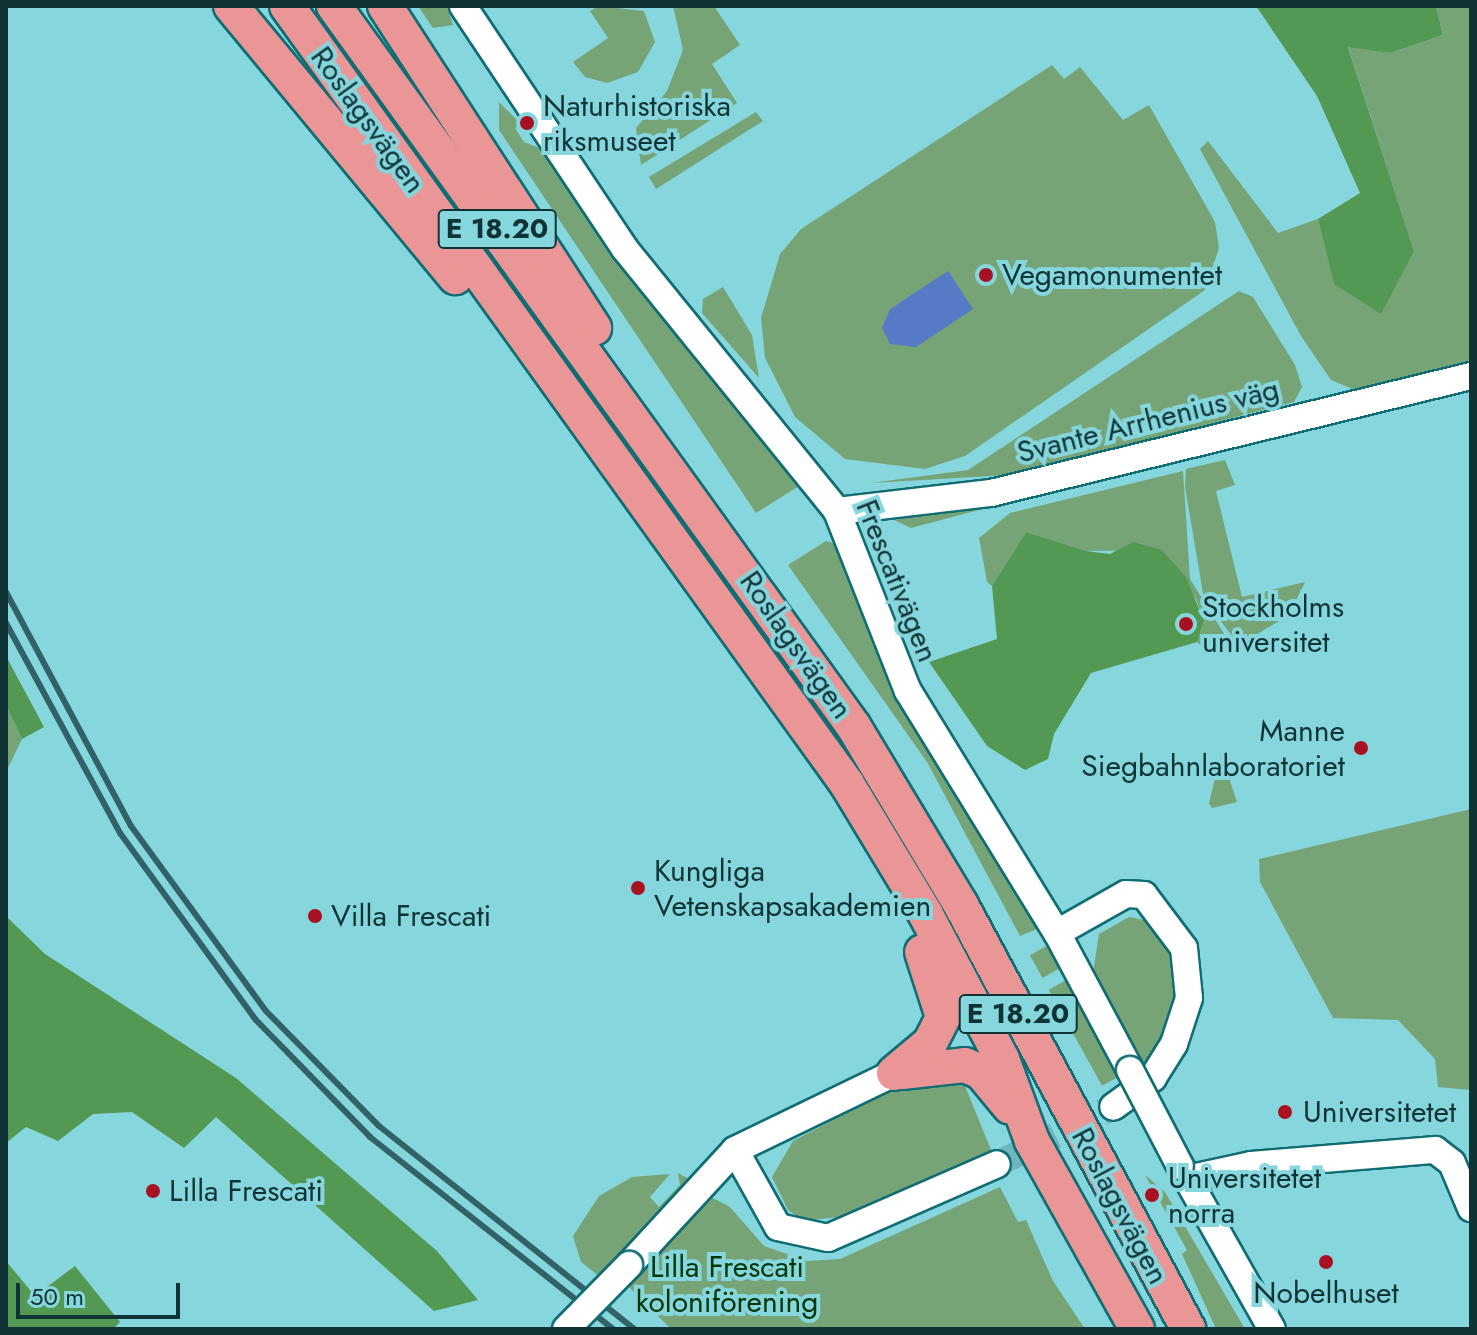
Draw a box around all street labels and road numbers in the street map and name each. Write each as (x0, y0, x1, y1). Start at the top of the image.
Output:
street label: Roslagsvägen (303, 40, 433, 200)
road number: E 18.20 (437, 205, 557, 253)
street label: Svante Arrhenius väg (1013, 371, 1283, 471)
street label: Frescativägen (848, 495, 946, 667)
street label: Roslagsvägen (732, 564, 860, 726)
road number: E 18.20 (958, 990, 1078, 1038)
street label: Roslagsvägen (1064, 1122, 1176, 1290)

